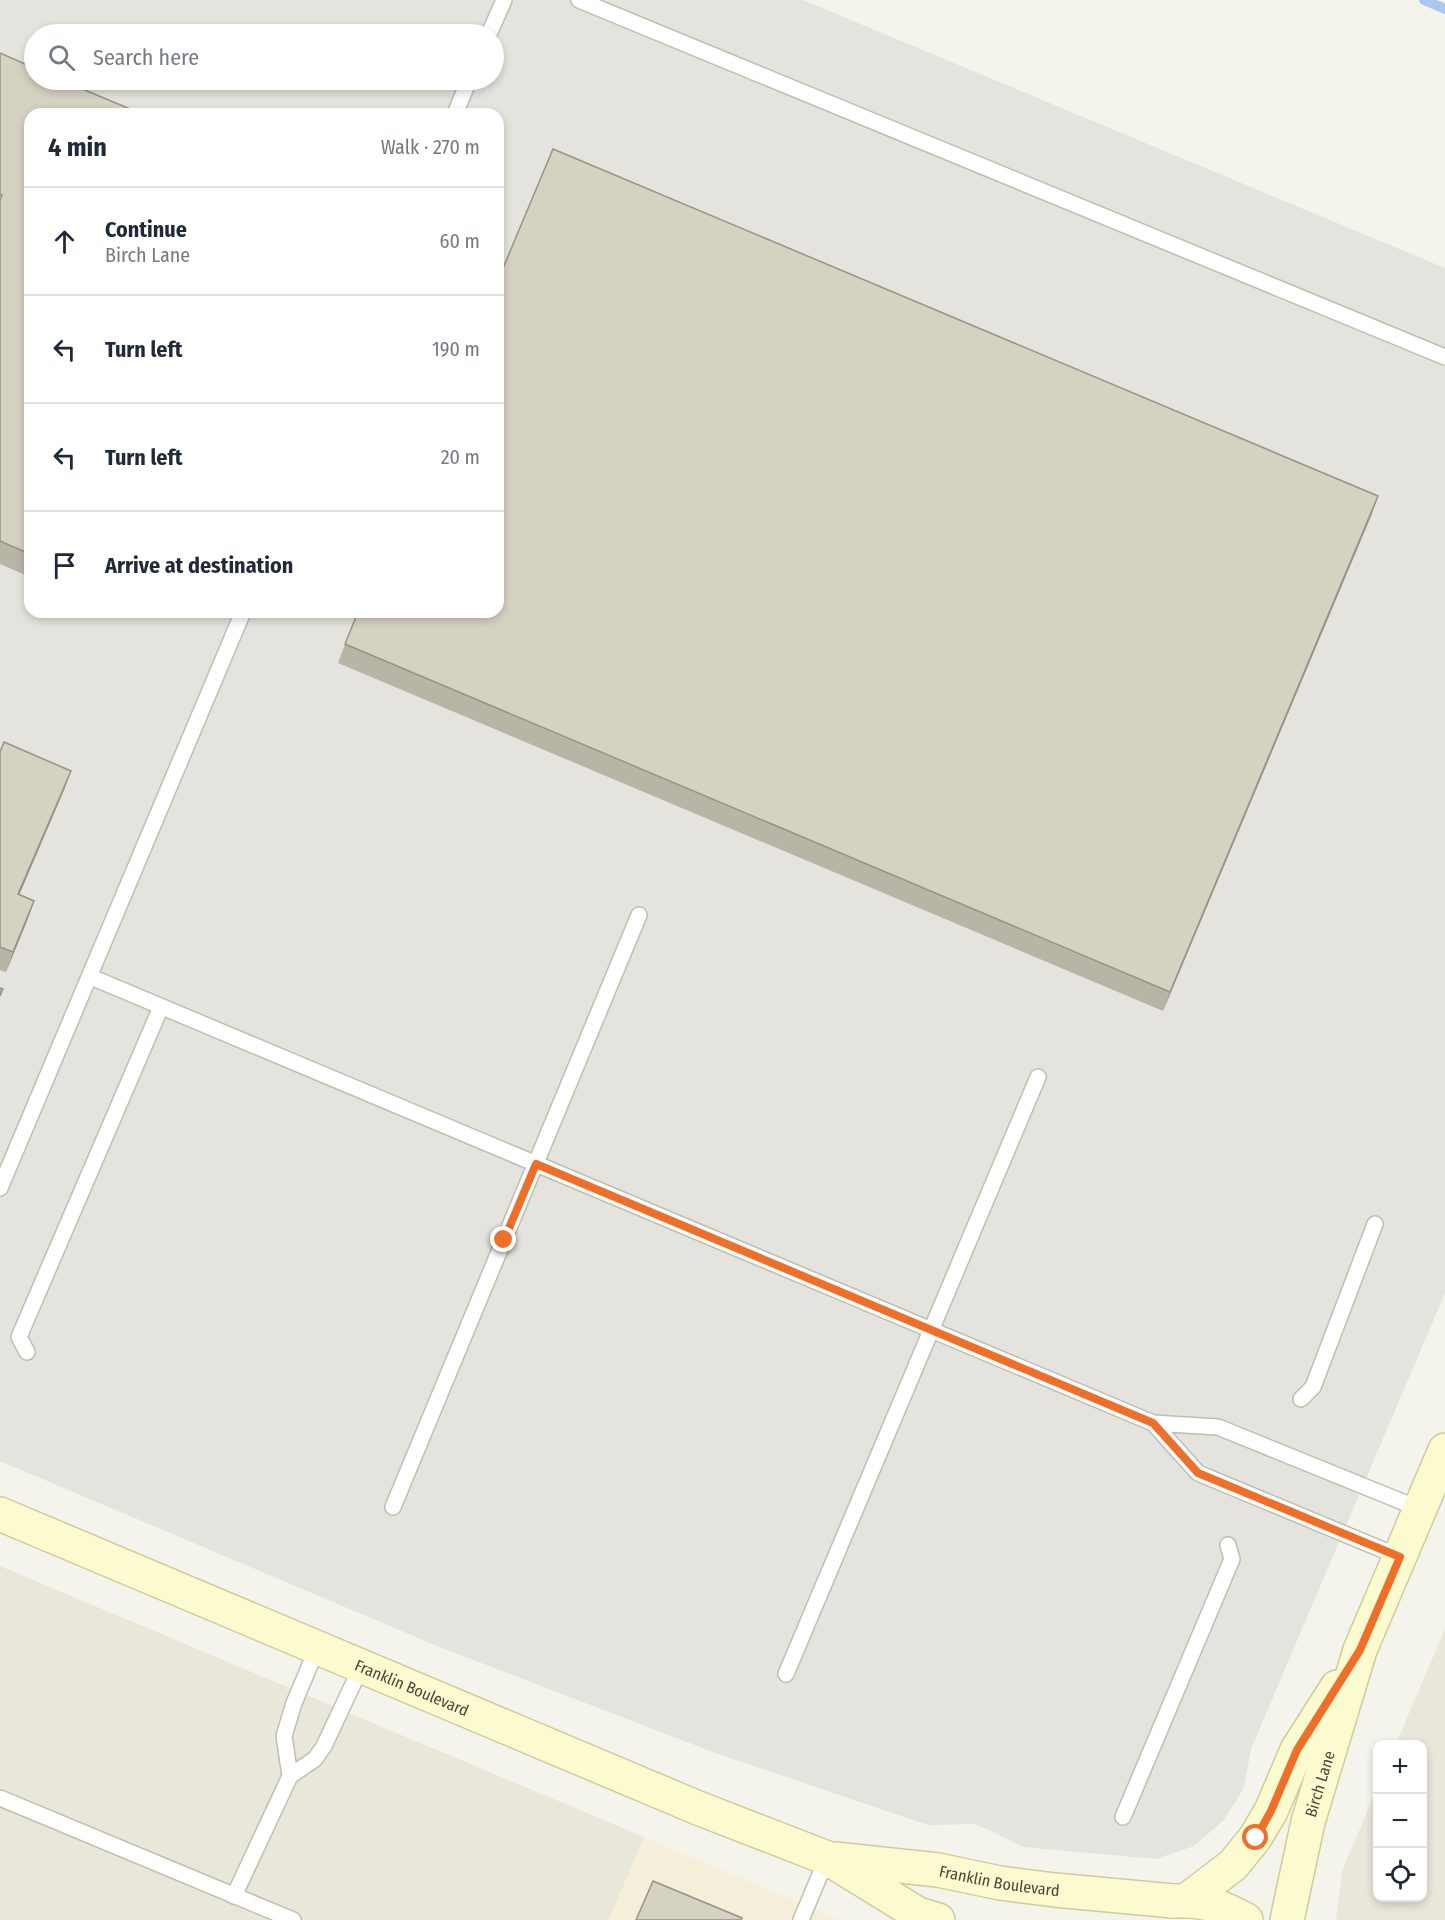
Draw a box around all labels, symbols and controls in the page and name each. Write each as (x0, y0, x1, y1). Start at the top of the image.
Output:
search box (24, 24, 504, 90)
icon: search (45, 41, 78, 74)
text: Search here (93, 44, 199, 71)
text: 4 min (48, 132, 107, 163)
text: Walk · 270 m (381, 135, 480, 159)
text: Continue (105, 216, 187, 243)
icon: ahead (48, 225, 81, 258)
text: 60 m (440, 229, 480, 253)
text: Birch Lane (105, 243, 190, 267)
icon: left (48, 333, 81, 366)
text: Turn left (105, 336, 183, 363)
text: 190 m (432, 337, 480, 361)
icon: left (48, 441, 81, 474)
text: Turn left (105, 444, 183, 471)
text: 20 m (441, 445, 480, 469)
icon: arrive (48, 549, 81, 582)
text: Arrive at destination (105, 552, 293, 579)
route end (490, 1226, 516, 1252)
street label: Franklin Boulevard (352, 1655, 472, 1720)
map controls (1373, 1740, 1427, 1902)
button: + (1373, 1740, 1427, 1794)
street label: Birch Lane (1301, 1748, 1338, 1819)
button: − (1373, 1794, 1427, 1848)
route start (1242, 1824, 1268, 1850)
button: locate (1373, 1848, 1427, 1902)
street label: Franklin Boulevard (938, 1861, 1060, 1900)

